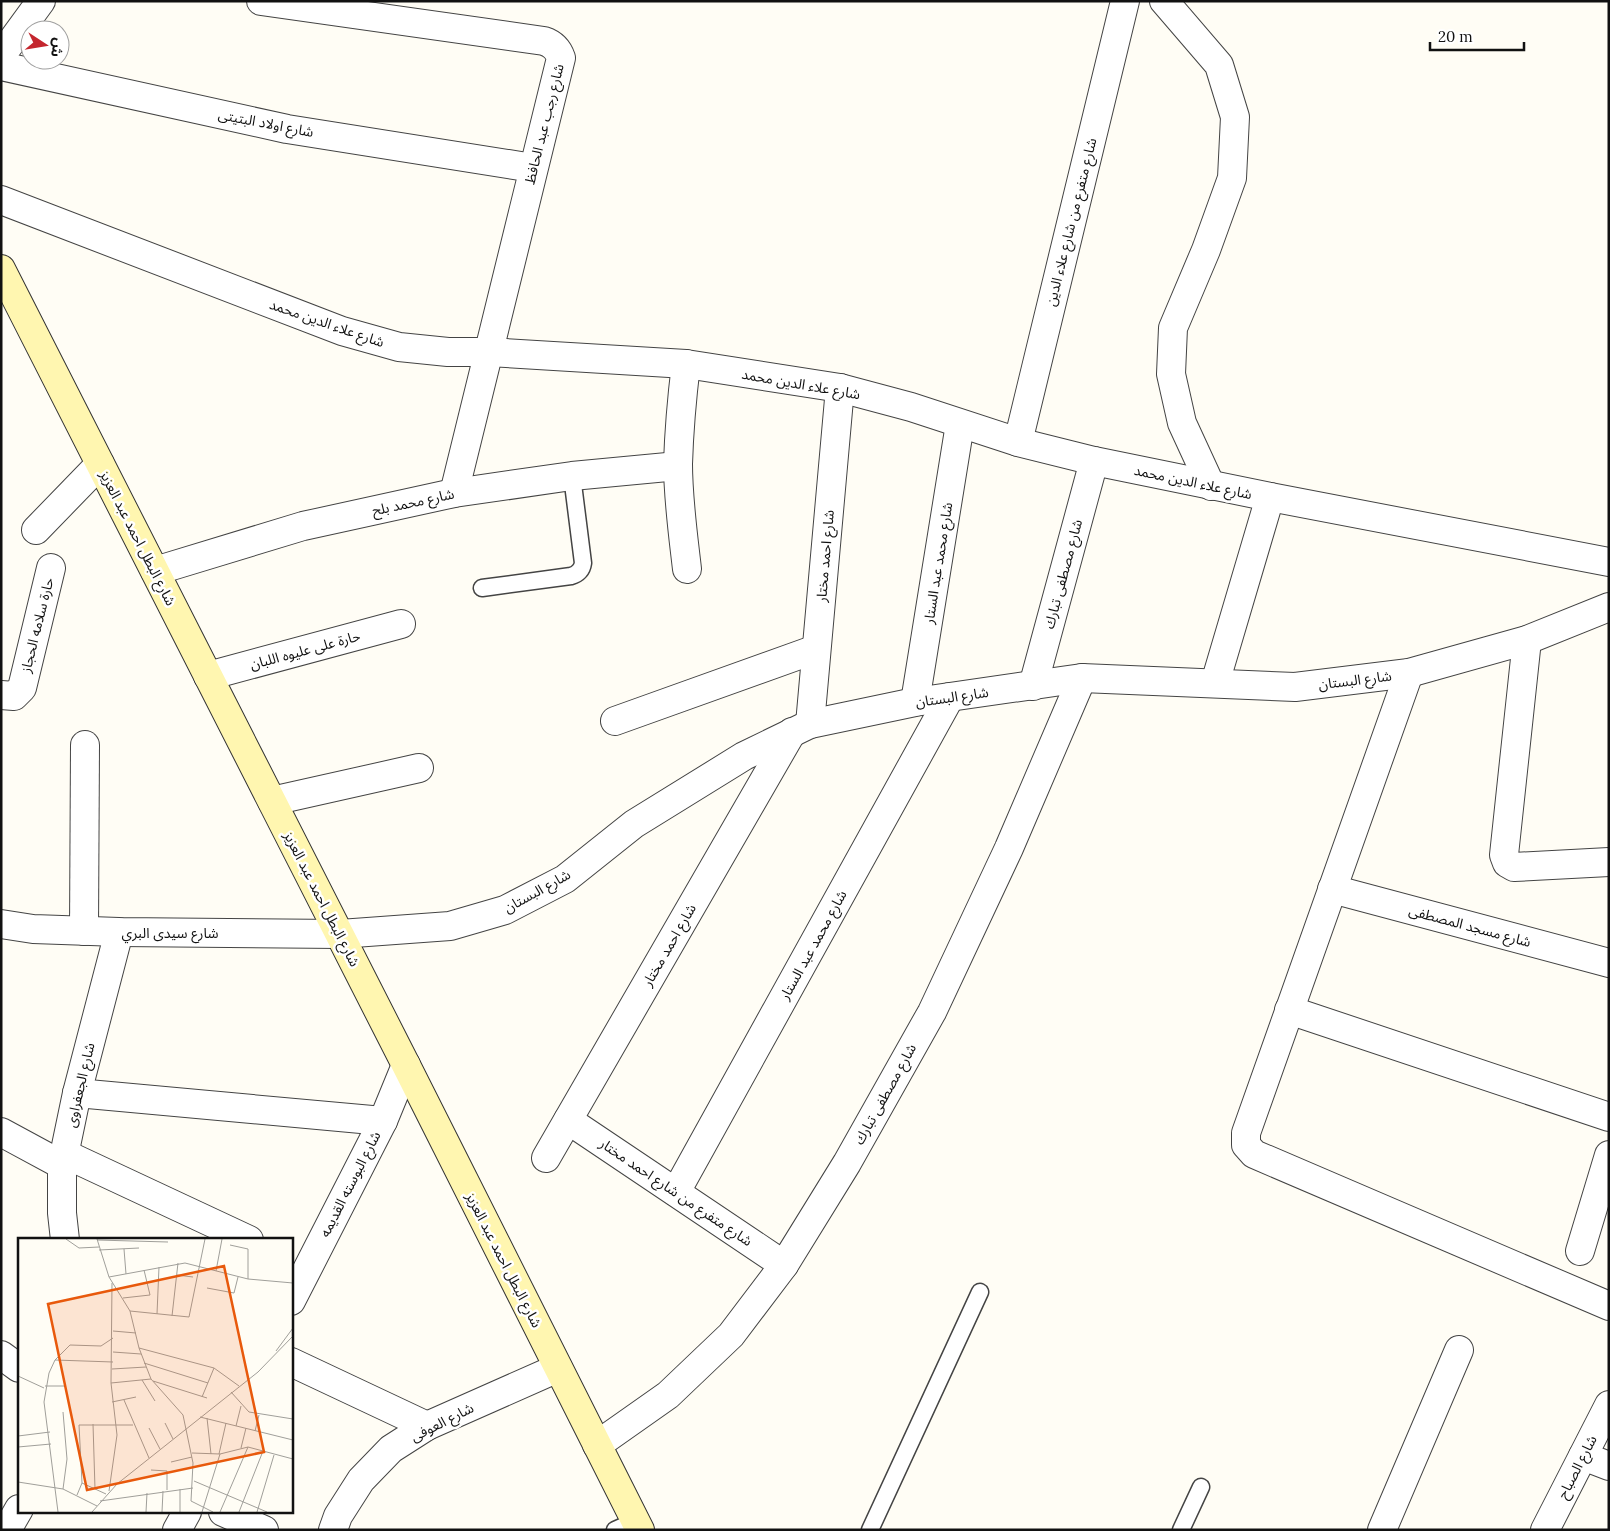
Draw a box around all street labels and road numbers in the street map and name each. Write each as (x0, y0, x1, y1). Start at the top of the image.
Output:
street label: شارع رجب عبد الحافظ (520, 62, 570, 187)
street label: شارع اولاد البتيتى (216, 105, 315, 143)
street label: شارع متفرع من شارع علاء الدين (1041, 136, 1103, 308)
street label: شارع علاء الدين محمد (267, 295, 387, 353)
street label: شارع علاء الدين محمد (740, 365, 862, 405)
street label: شارع علاء الدين محمد (1132, 461, 1254, 505)
street label: شارع البطل احمد عبد العزيز (94, 466, 180, 610)
street label: شارع محمد بلح (370, 485, 456, 521)
street label: شارع محمد عبد الستار (919, 501, 958, 626)
street label: شارع احمد مختار (812, 509, 840, 604)
street label: شارع مصطفى تبارك (1040, 517, 1088, 631)
street label: حارة سلامه الحجاز (16, 576, 58, 675)
street label: حارة على عليوه اللبان (248, 627, 362, 673)
street label: شارع البستان (1317, 667, 1393, 695)
street label: شارع البستان (914, 683, 990, 713)
street label: شارع البطل احمد عبد العزيز (278, 827, 364, 971)
street label: شارع البستان (500, 865, 575, 918)
street label: شارع محمد عبد الستار (775, 887, 852, 1005)
street label: شارع احمد مختار (638, 900, 702, 991)
street label: شارع مسجد المصطفى (1406, 901, 1533, 953)
street label: شارع سيدى البري (122, 924, 218, 944)
street label: شارع مصطفى تبارك (850, 1040, 922, 1149)
street label: شارع الجعفراوى (61, 1041, 100, 1130)
street label: شارع البوسته القديمه (316, 1128, 386, 1241)
street label: شارع متفرع من شارع احمد مختار (594, 1134, 756, 1252)
street label: شارع البطل احمد عبد العزيز (460, 1188, 546, 1332)
street label: شارع العوفى (407, 1398, 477, 1447)
street label: شارع الصباح (1553, 1432, 1602, 1503)

